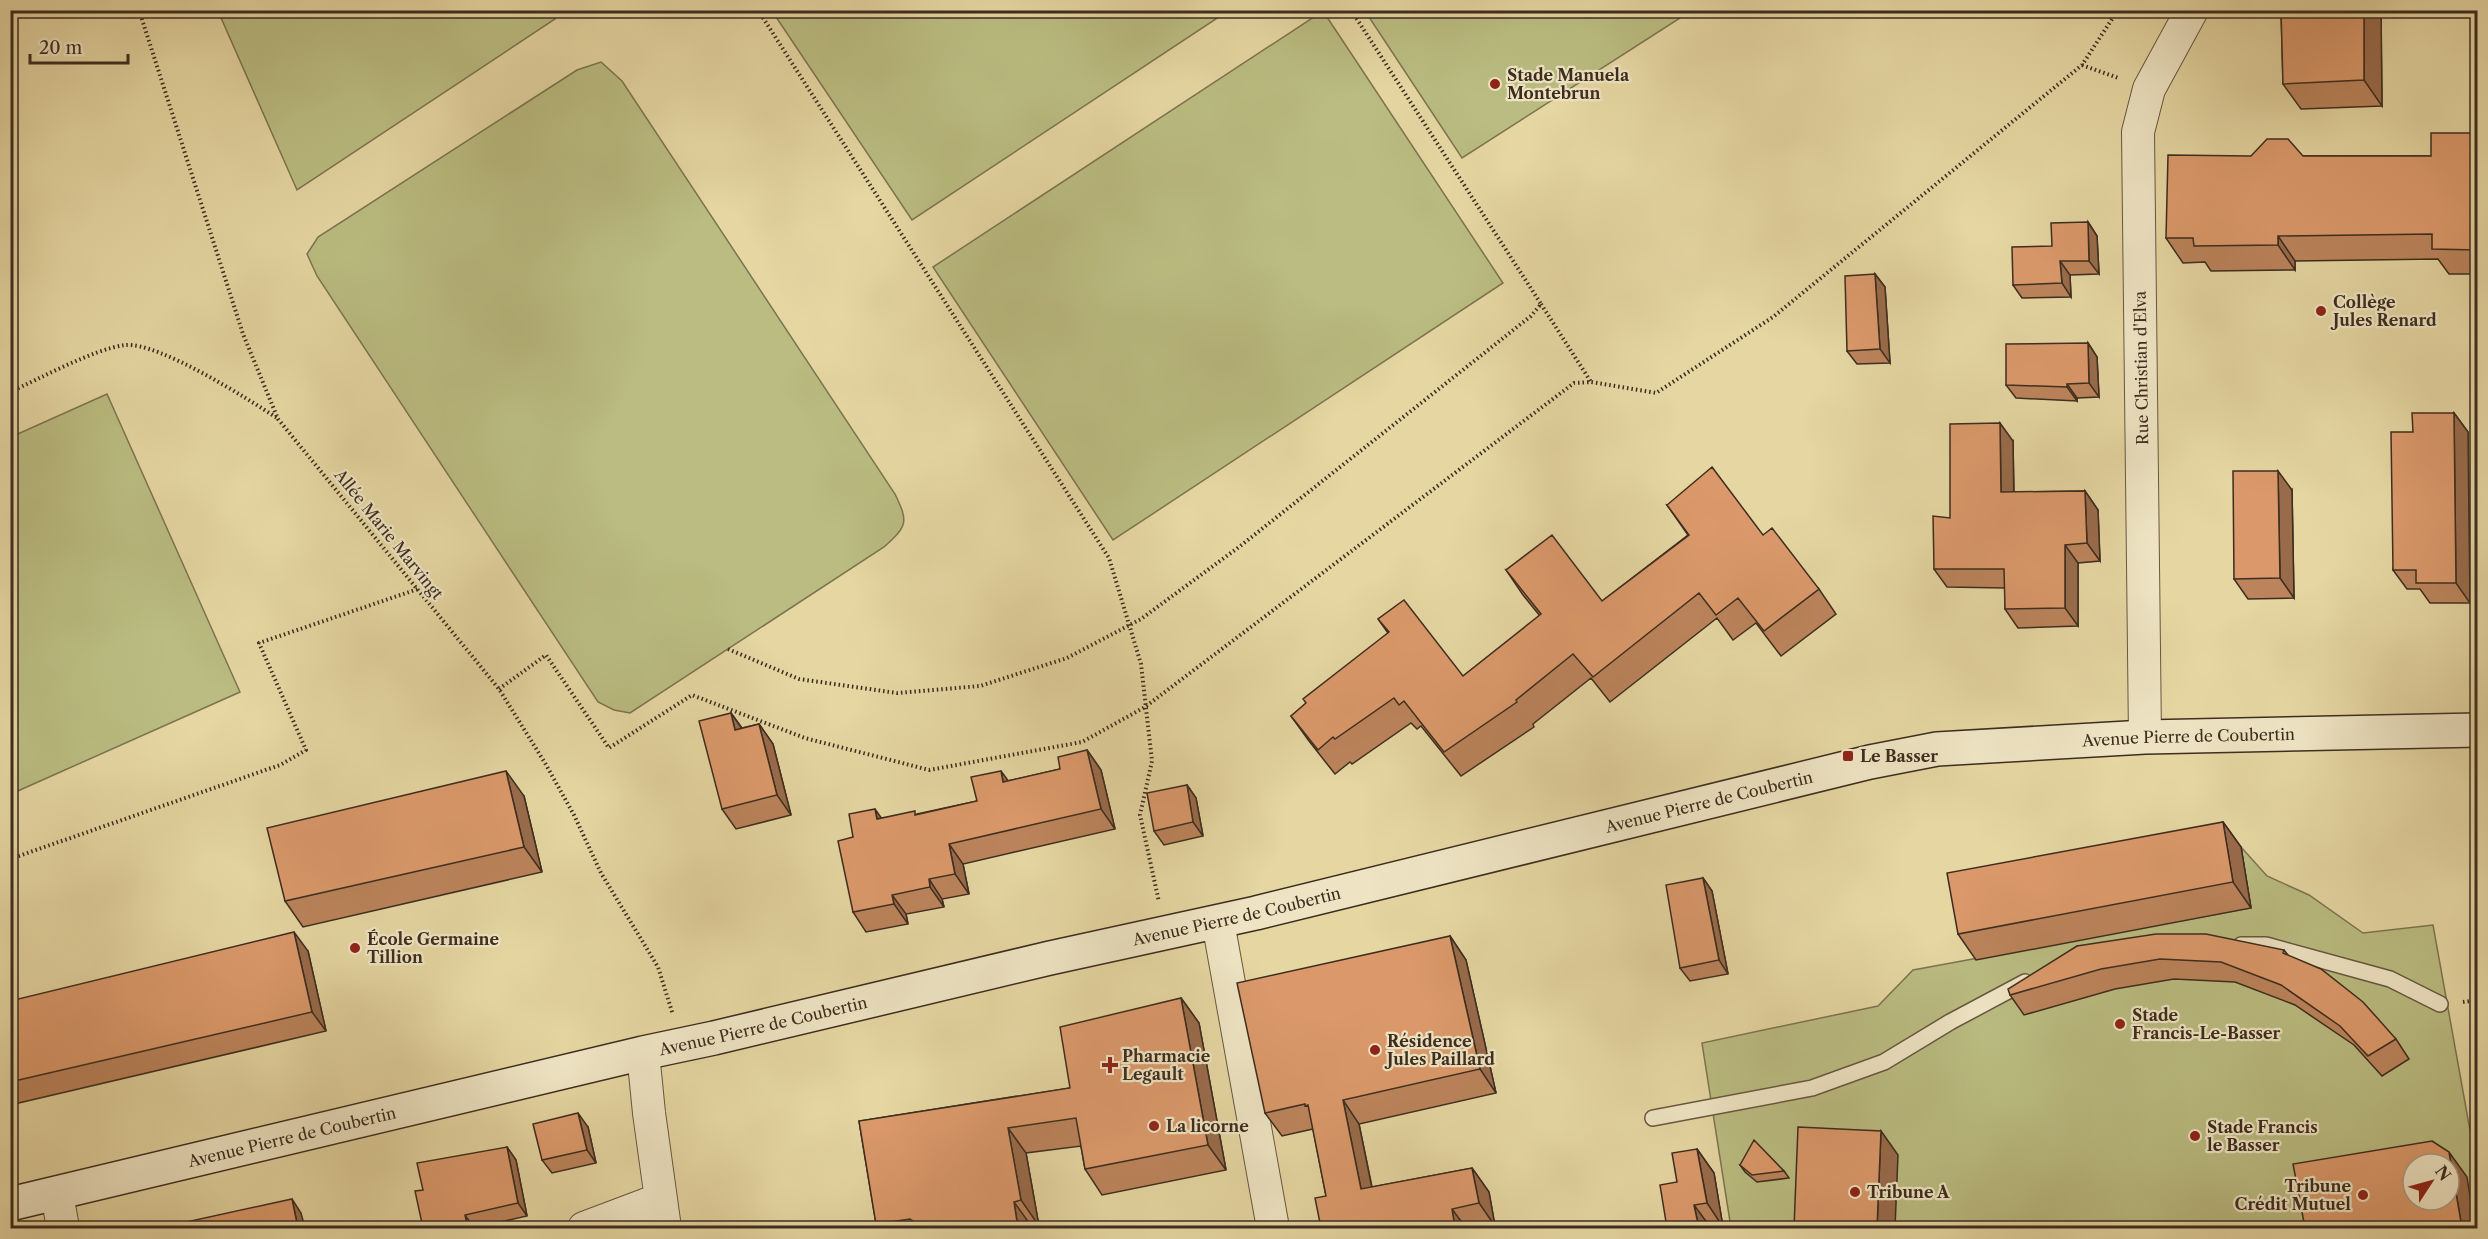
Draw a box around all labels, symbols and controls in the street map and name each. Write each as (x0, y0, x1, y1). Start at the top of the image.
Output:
scale bar (30, 27, 128, 65)
text: 20 m (39, 37, 83, 59)
place label: Stade Manuela Montebrun (1507, 65, 1630, 103)
marker: Stade Manuela Montebrun (1488, 77, 1502, 91)
street label: Rue Christian d'Elva (2130, 290, 2152, 445)
place label: Collège Jules Renard (2330, 292, 2437, 330)
marker: Collège Jules Renard (2314, 304, 2328, 318)
street label: Allée Marie Marvingt (330, 464, 448, 603)
street label: Avenue Pierre de Coubertin (2081, 724, 2295, 751)
place label: Le Basser (1860, 746, 1938, 766)
marker: Le Basser (1841, 749, 1855, 763)
street label: Avenue Pierre de Coubertin (1602, 766, 1815, 837)
street label: Avenue Pierre de Coubertin (1130, 883, 1343, 950)
place label: École Germaine Tillion (367, 929, 500, 967)
marker: École Germaine Tillion (348, 941, 362, 955)
street label: Avenue Pierre de Coubertin (656, 992, 869, 1060)
place label: Stade Francis-Le-Basser (2132, 1005, 2281, 1043)
marker: Stade Francis-Le-Basser (2113, 1017, 2127, 1031)
place label: Résidence Jules Paillard (1384, 1031, 1495, 1069)
marker: Résidence Jules Paillard (1368, 1043, 1382, 1057)
place label: Pharmacie Legault (1122, 1046, 1211, 1084)
marker: Pharmacie Legault (1103, 1058, 1117, 1072)
street label: Avenue Pierre de Coubertin (185, 1102, 398, 1171)
place label: La licorne (1166, 1116, 1249, 1136)
place label: Stade Francis le Basser (2207, 1117, 2318, 1155)
marker: La licorne (1147, 1119, 1161, 1133)
marker: Stade Francis le Basser (2188, 1129, 2202, 1143)
north arrow (2401, 1152, 2461, 1212)
text: N (2431, 1162, 2455, 1185)
place label: Tribune Crédit Mutuel (2235, 1176, 2351, 1214)
place label: Tribune A (1867, 1182, 1950, 1202)
marker: Tribune A (1848, 1185, 1862, 1199)
marker: Tribune Crédit Mutuel (2356, 1188, 2370, 1202)

